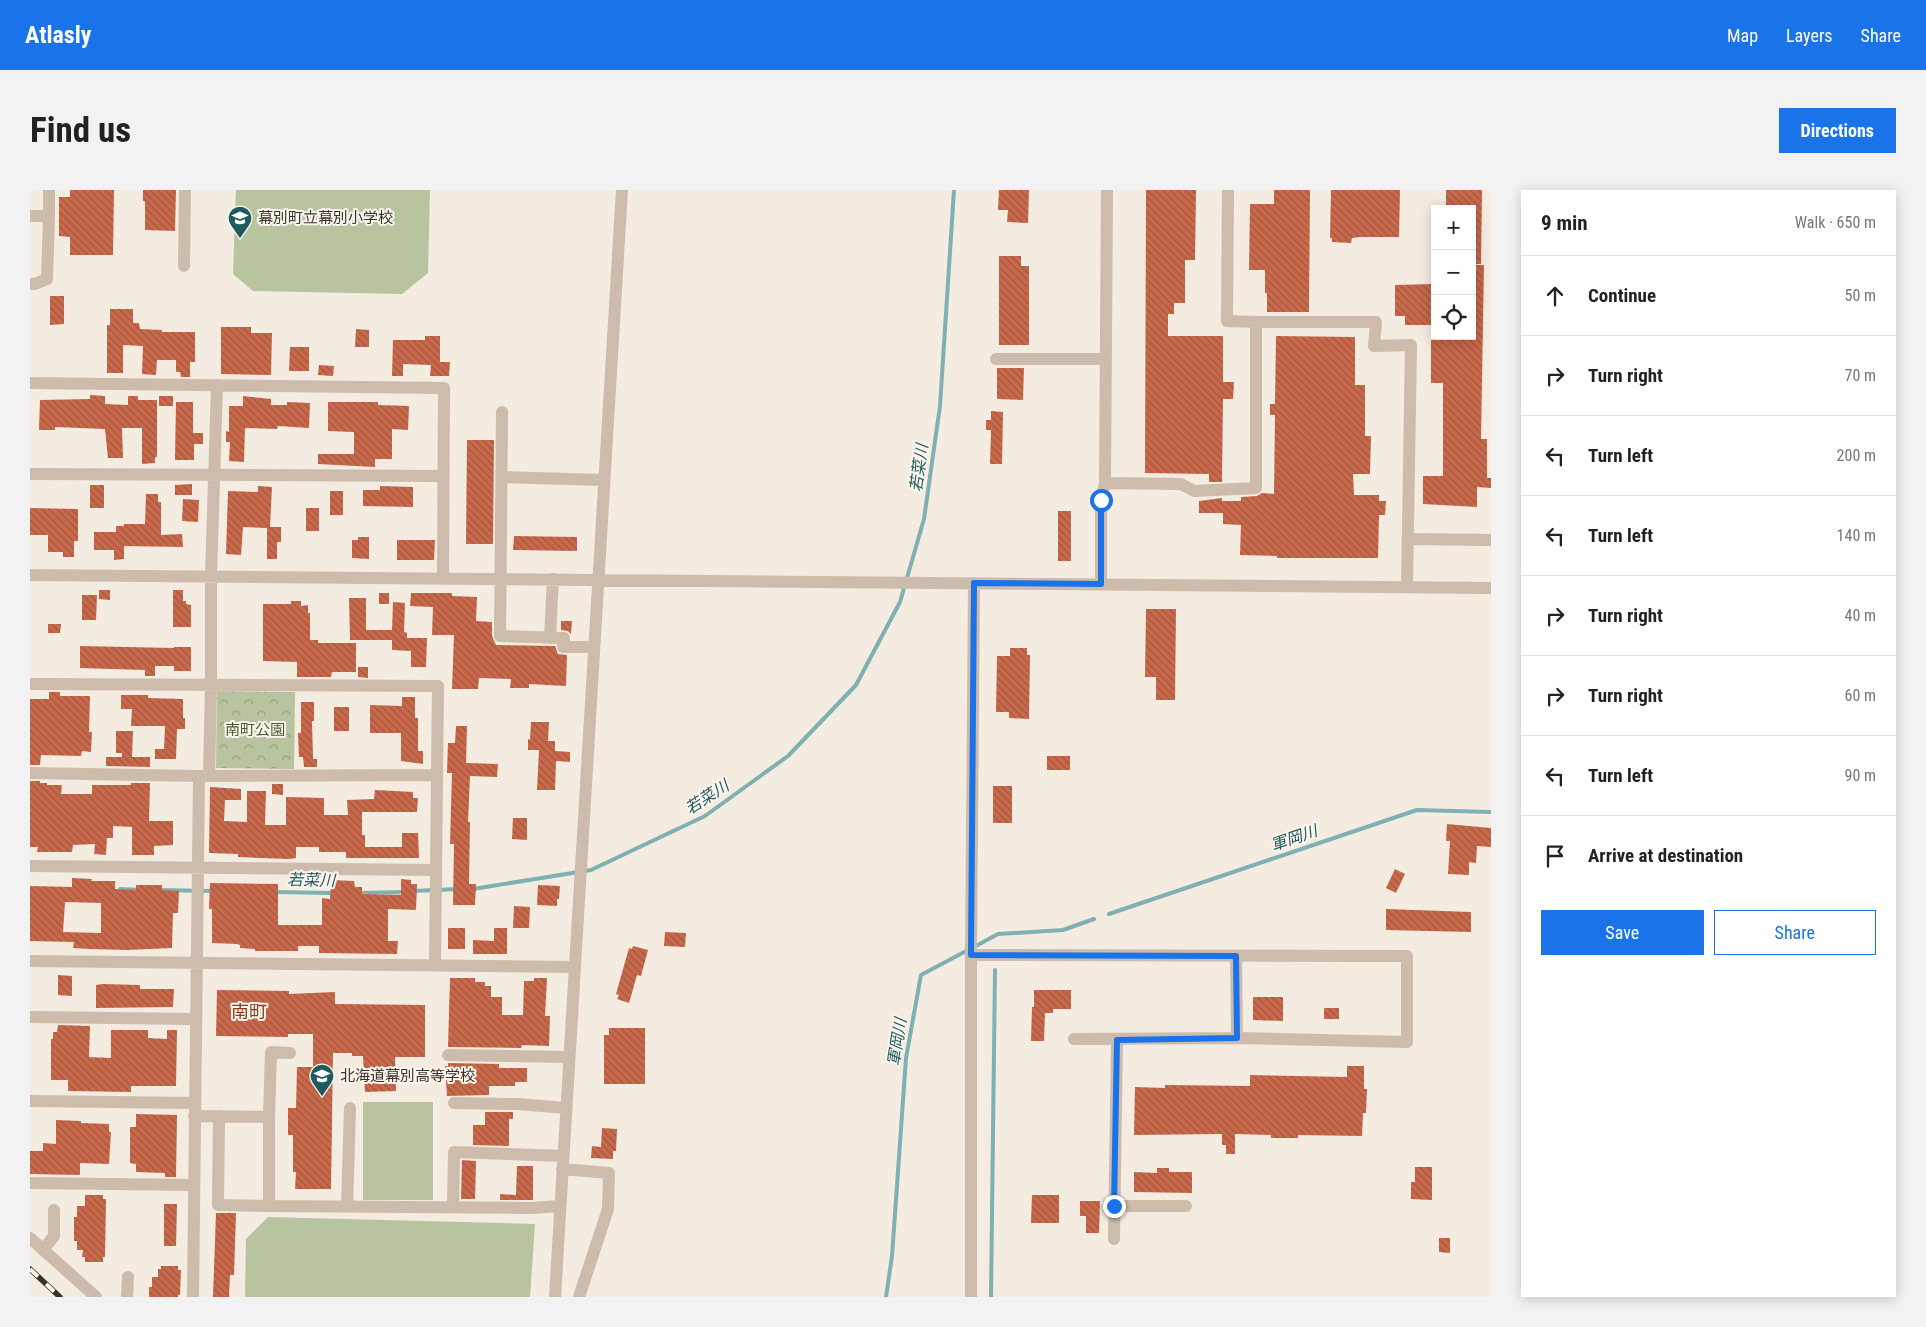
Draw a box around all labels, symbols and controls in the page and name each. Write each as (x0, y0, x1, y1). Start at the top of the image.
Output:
text: Atlasly (25, 21, 91, 49)
text: Map (1727, 25, 1758, 46)
text: Layers (1786, 25, 1833, 46)
text: Share (1861, 25, 1901, 46)
button: Directions (1779, 108, 1896, 153)
text: Find us (30, 110, 131, 151)
school or university icon: 幕別町立幕別小学校 (227, 205, 253, 239)
map controls (1431, 205, 1476, 340)
button: + (1431, 205, 1476, 250)
place label: 幕別町立幕別小学校 (258, 209, 393, 227)
text: 9 min (1541, 211, 1588, 235)
text: Walk · 650 m (1795, 213, 1876, 232)
button: − (1431, 250, 1476, 295)
icon: ahead (1541, 282, 1569, 310)
text: Continue (1588, 284, 1656, 307)
text: 50 m (1844, 286, 1876, 305)
button: locate (1431, 295, 1476, 340)
icon: right (1541, 362, 1569, 390)
text: Turn right (1588, 364, 1663, 387)
text: 70 m (1844, 366, 1876, 385)
water label: 若菜川 (906, 441, 932, 493)
icon: left (1541, 442, 1569, 470)
text: Turn left (1588, 444, 1653, 467)
text: 200 m (1837, 446, 1876, 465)
route start (1090, 489, 1113, 512)
icon: left (1541, 522, 1569, 550)
text: Turn left (1588, 524, 1653, 547)
text: 140 m (1837, 526, 1876, 545)
icon: right (1541, 602, 1569, 630)
text: Turn right (1588, 604, 1663, 627)
text: 40 m (1844, 606, 1876, 625)
icon: right (1541, 682, 1569, 710)
text: Turn right (1588, 684, 1663, 707)
text: 60 m (1844, 686, 1876, 705)
park label: 南町公園 (225, 721, 285, 739)
icon: left (1541, 762, 1569, 790)
text: Turn left (1588, 764, 1653, 787)
text: 90 m (1844, 766, 1876, 785)
water label: 若菜川 (682, 775, 734, 818)
water label: 軍岡川 (1268, 821, 1322, 855)
icon: arrive (1541, 842, 1569, 870)
text: Arrive at destination (1588, 844, 1743, 867)
water label: 若菜川 (287, 870, 337, 890)
button: Save (1541, 910, 1704, 955)
button: Share (1714, 910, 1876, 955)
district label: 南町 (231, 1001, 267, 1022)
water label: 軍岡川 (884, 1015, 910, 1067)
school or university icon: 北海道幕別高等学校 (309, 1063, 335, 1097)
place label: 北海道幕別高等学校 (340, 1067, 475, 1085)
route end (1103, 1195, 1126, 1218)

